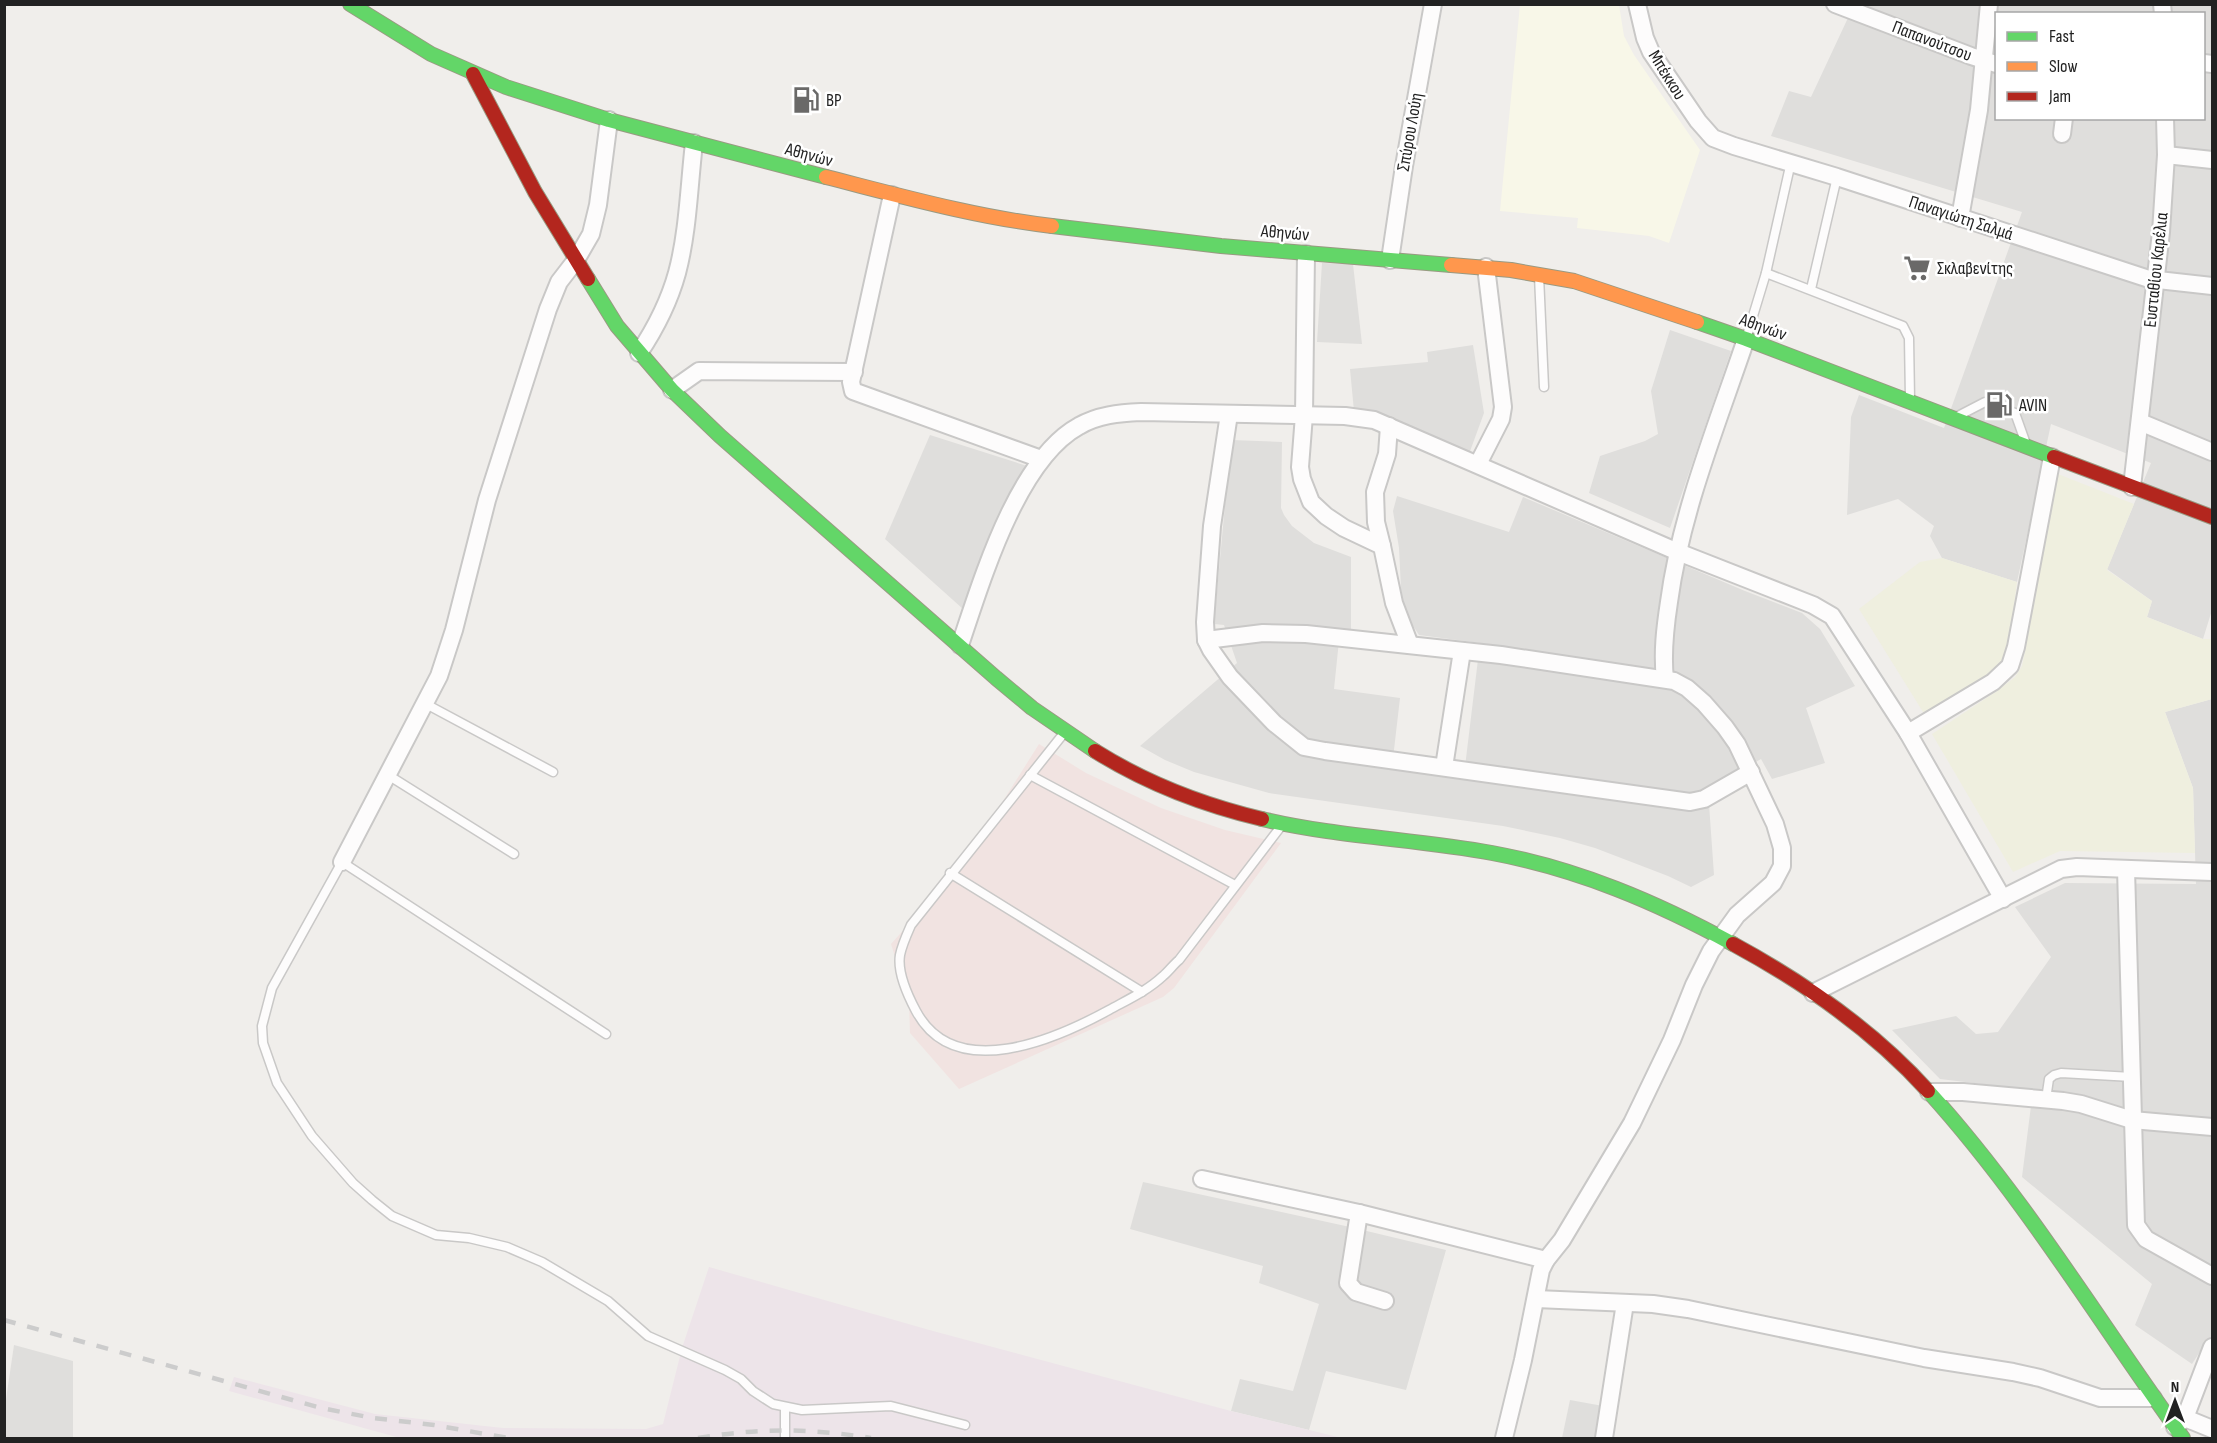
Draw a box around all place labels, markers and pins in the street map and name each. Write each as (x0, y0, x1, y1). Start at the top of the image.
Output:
fuel station icon: BP (791, 85, 821, 115)
place label: BP (826, 90, 842, 111)
supermarket icon: Σκλαβενίτης (1902, 253, 1932, 283)
place label: Σκλαβενίτης (1937, 258, 2013, 279)
fuel station icon: AVIN (1984, 390, 2014, 420)
place label: AVIN (2018, 395, 2047, 416)

